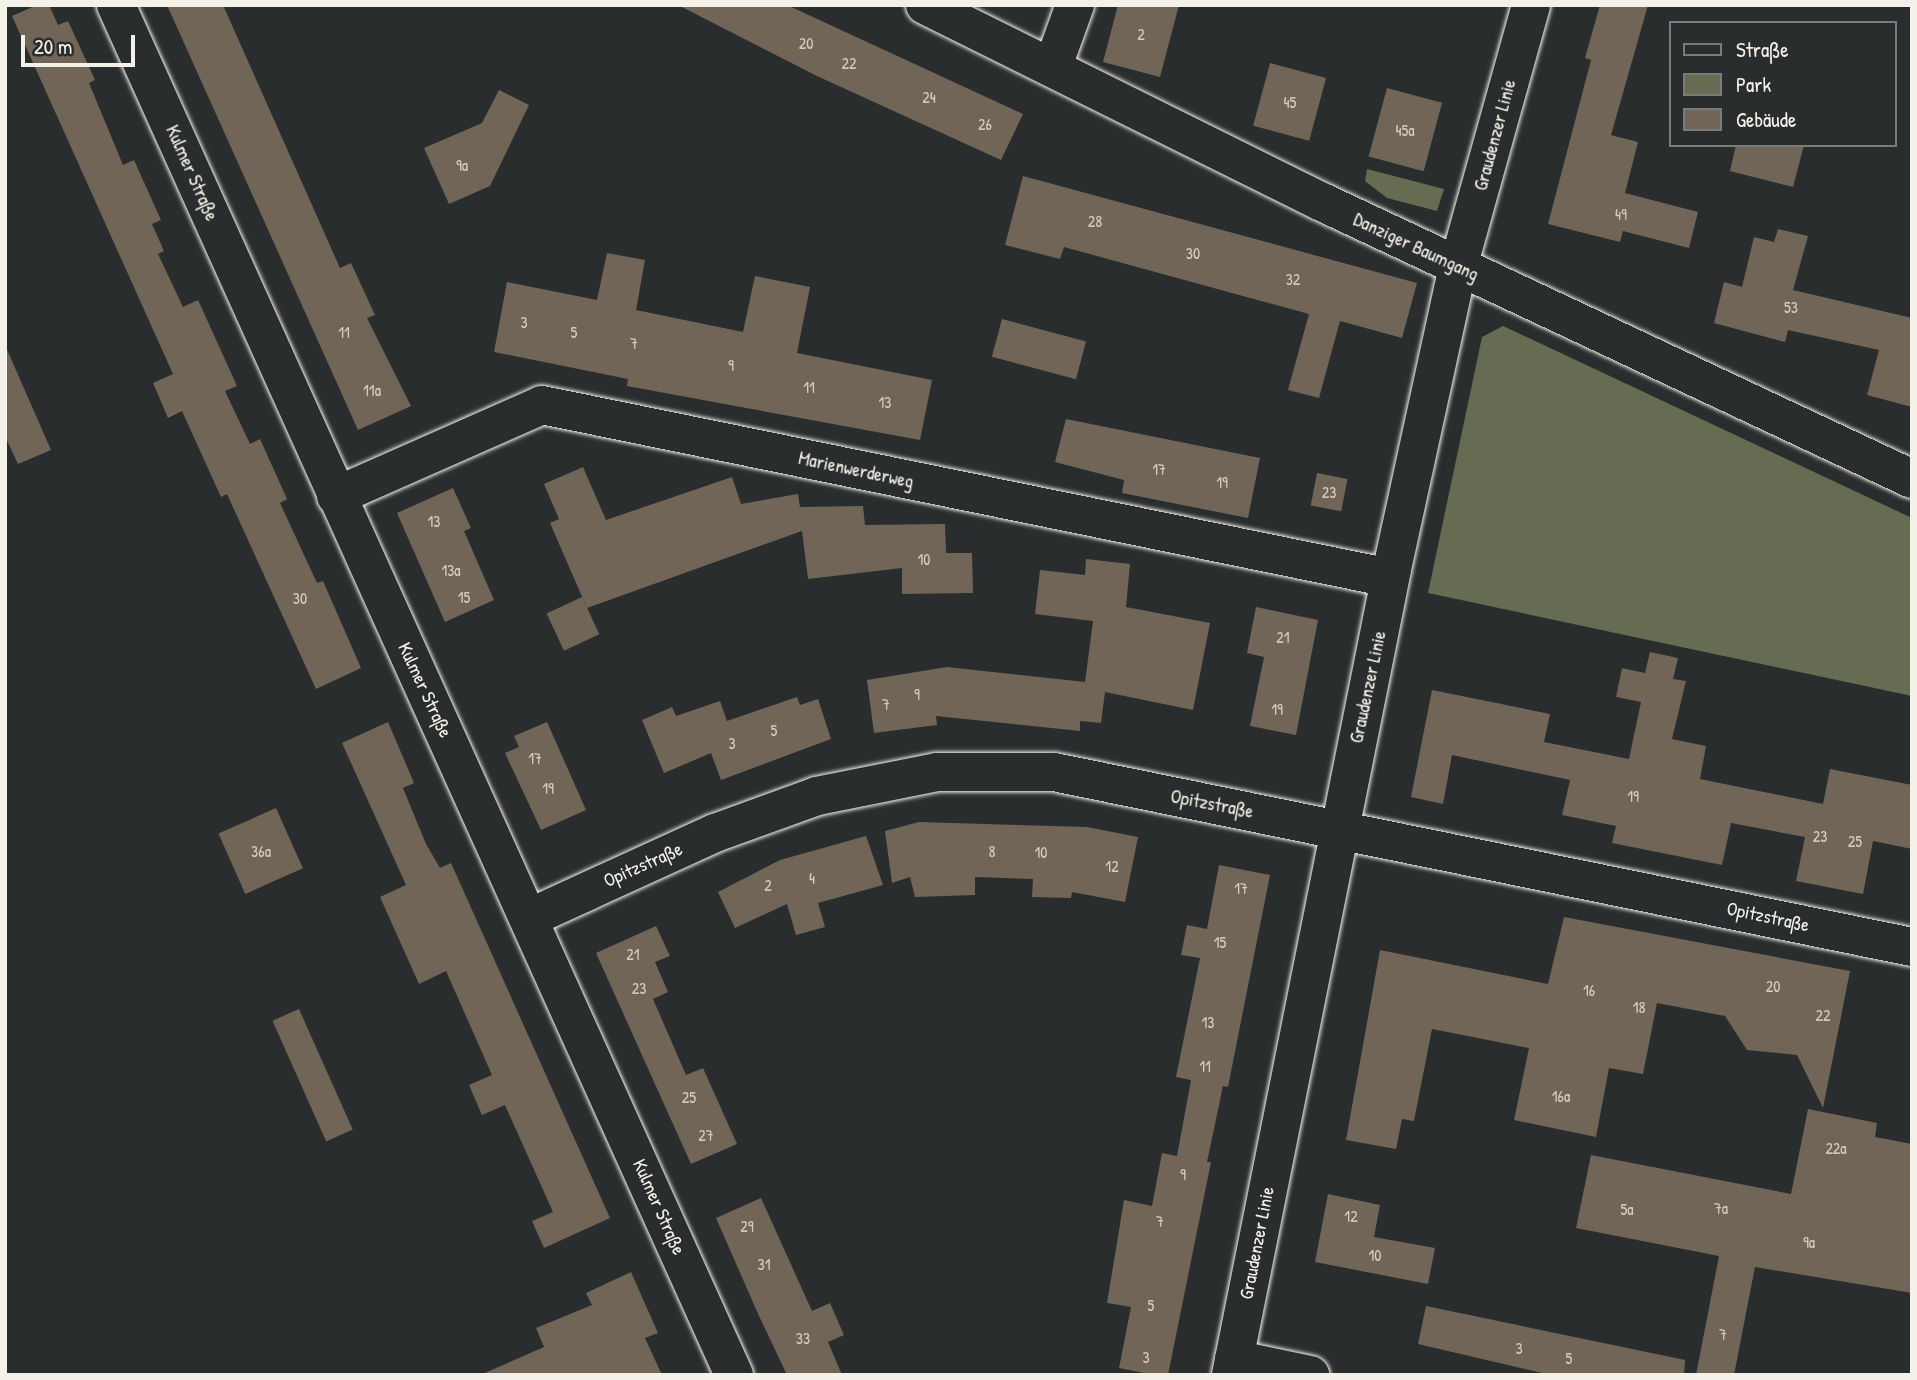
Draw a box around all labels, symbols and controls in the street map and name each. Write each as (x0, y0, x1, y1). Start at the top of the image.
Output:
scale bar (24, 21, 138, 65)
legend (1668, 21, 1896, 147)
house number: 2 (1137, 24, 1145, 44)
text: 20 m (34, 32, 72, 61)
house number: 20 (799, 33, 813, 53)
text: Straße (1736, 35, 1789, 64)
house number: 22 (842, 53, 856, 73)
text: Park (1736, 70, 1771, 99)
street label: Graudenzer Linie (1469, 77, 1521, 193)
house number: 24 (922, 87, 936, 107)
house number: 45 (1284, 92, 1296, 112)
text: Gebäude (1736, 105, 1796, 134)
house number: 26 (978, 114, 992, 134)
house number: 45a (1395, 120, 1415, 140)
street label: Kulmer Straße (161, 122, 223, 224)
house number: 9a (456, 155, 468, 175)
house number: 49 (1615, 204, 1627, 224)
street label: Danziger Baumgang (1350, 208, 1482, 286)
house number: 28 (1088, 211, 1102, 231)
house number: 30 (1186, 243, 1200, 263)
house number: 32 (1286, 269, 1300, 289)
house number: 53 (1784, 297, 1798, 317)
house number: 3 (520, 312, 528, 332)
house number: 11 (338, 322, 350, 342)
house number: 5 (571, 322, 577, 342)
house number: 7 (630, 333, 638, 353)
house number: 9 (728, 355, 734, 375)
house number: 11 (803, 377, 815, 397)
house number: 11a (363, 380, 381, 400)
house number: 13 (879, 392, 891, 412)
street label: Marienwerderweg (796, 447, 916, 493)
house number: 17 (1152, 459, 1166, 479)
house number: 19 (1216, 472, 1228, 492)
house number: 23 (1322, 482, 1336, 502)
house number: 13 (428, 511, 440, 531)
house number: 10 (918, 549, 930, 569)
house number: 13a (441, 560, 461, 580)
house number: 15 (458, 587, 470, 607)
house number: 30 (293, 588, 307, 608)
house number: 21 (1276, 627, 1290, 647)
street label: Graudenzer Linie (1345, 629, 1391, 745)
street label: Kulmer Straße (393, 639, 457, 741)
house number: 9 (914, 684, 920, 704)
house number: 7 (882, 694, 890, 714)
house number: 19 (1271, 699, 1283, 719)
house number: 5 (771, 720, 777, 740)
house number: 3 (728, 733, 736, 753)
house number: 17 (528, 748, 542, 768)
house number: 19 (542, 778, 554, 798)
street label: Opitzstraße (1169, 785, 1255, 823)
house number: 19 (1627, 786, 1639, 806)
house number: 23 (1813, 826, 1827, 846)
house number: 25 (1848, 831, 1862, 851)
street label: Opitzstraße (600, 838, 686, 892)
house number: 36a (251, 841, 271, 861)
house number: 8 (989, 841, 995, 861)
house number: 10 (1035, 842, 1047, 862)
house number: 12 (1105, 856, 1119, 876)
house number: 4 (809, 868, 815, 888)
house number: 2 (764, 875, 772, 895)
house number: 17 (1234, 878, 1248, 898)
street label: Opitzstraße (1725, 897, 1811, 937)
house number: 15 (1214, 932, 1226, 952)
house number: 21 (626, 944, 640, 964)
house number: 20 (1766, 976, 1780, 996)
house number: 23 (632, 978, 646, 998)
house number: 16 (1583, 980, 1595, 1000)
house number: 18 (1633, 997, 1645, 1017)
house number: 22 (1816, 1005, 1830, 1025)
house number: 13 (1202, 1012, 1214, 1032)
house number: 11 (1199, 1056, 1211, 1076)
house number: 16a (1552, 1086, 1570, 1106)
house number: 25 (682, 1087, 696, 1107)
house number: 27 (698, 1125, 714, 1145)
house number: 22a (1825, 1138, 1847, 1158)
street label: Kulmer Straße (628, 1156, 690, 1258)
house number: 9 (1180, 1164, 1186, 1184)
street label: Graudenzer Linie (1235, 1185, 1279, 1301)
house number: 7a (1714, 1198, 1728, 1218)
house number: 5a (1620, 1199, 1634, 1219)
house number: 12 (1344, 1206, 1358, 1226)
house number: 7 (1156, 1211, 1164, 1231)
house number: 29 (740, 1216, 754, 1236)
house number: 9a (1803, 1232, 1815, 1252)
house number: 10 (1369, 1245, 1381, 1265)
house number: 31 (758, 1254, 770, 1274)
house number: 5 (1148, 1295, 1154, 1315)
house number: 7 (1719, 1324, 1727, 1344)
house number: 33 (796, 1328, 810, 1348)
house number: 3 (1515, 1338, 1523, 1358)
house number: 3 (1142, 1347, 1150, 1367)
house number: 5 (1566, 1348, 1572, 1368)

